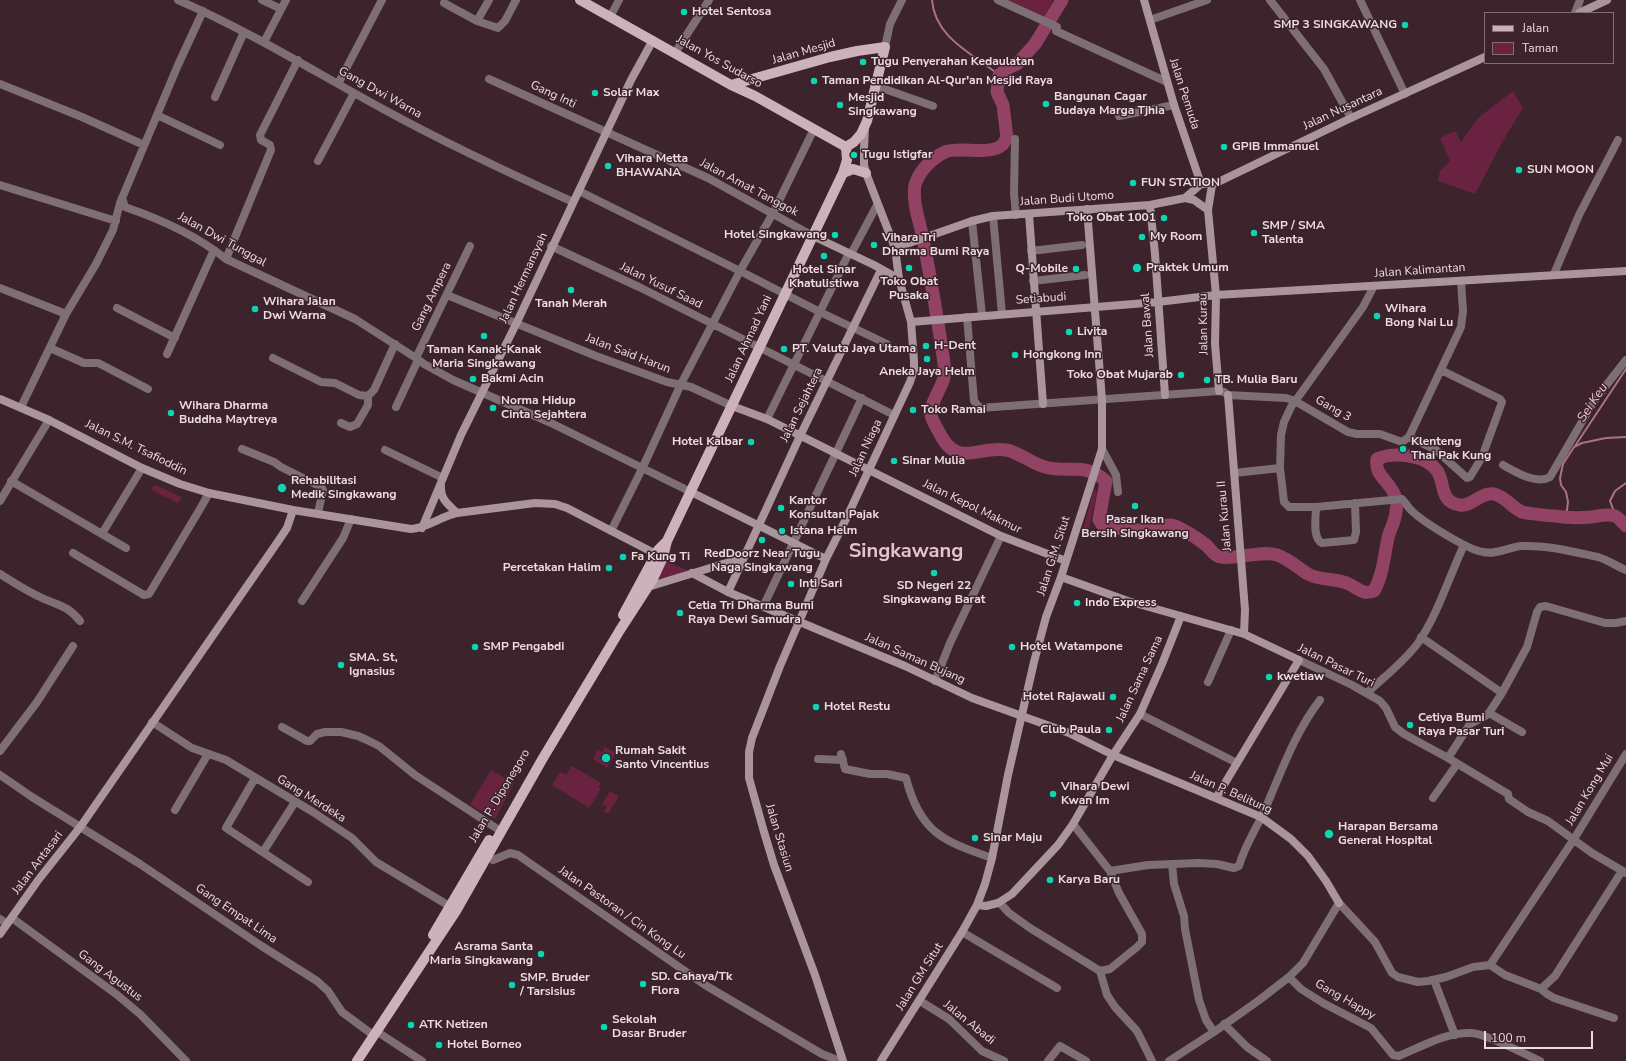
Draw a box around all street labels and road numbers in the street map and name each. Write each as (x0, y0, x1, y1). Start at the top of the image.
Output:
street label: Jalan Yos Sudarso (674, 32, 764, 92)
street label: Jalan Mesjid (771, 36, 837, 68)
street label: Jalan Pemuda (1166, 57, 1202, 131)
street label: Gang Dwi Warna (336, 64, 424, 122)
street label: Gang Inti (528, 78, 578, 112)
street label: Jalan Nusantara (1301, 84, 1385, 134)
street label: Jalan Amat Tanggok (698, 156, 800, 220)
street label: Jalan Budi Utomo (1019, 189, 1115, 209)
street label: Jalan Dwi Tunggal (175, 210, 269, 270)
street label: Jalan Hermansyah (497, 230, 551, 326)
street label: Gang Ampera (409, 260, 455, 334)
street label: Jalan Yusuf Saad (618, 260, 704, 312)
street label: Jalan Kalimantan (1374, 261, 1466, 281)
street label: Setiabudi (1015, 290, 1067, 308)
street label: Jalan Bawal (1139, 292, 1157, 358)
street label: Jalan Ahmad Yani (722, 293, 776, 385)
street label: Jalan Kurau (1196, 293, 1212, 355)
street label: Jalan Said Harun (583, 331, 673, 377)
street label: Jalan Sejahtera (778, 365, 826, 445)
street label: Gang 3 (1312, 393, 1354, 425)
street label: Jalan S.M. Tsafioddin (83, 417, 189, 479)
street label: Jalan Niaga (846, 417, 886, 479)
street label: Jalan Kepol Makmur (920, 477, 1024, 537)
street label: Jalan Kurau II (1215, 480, 1235, 552)
street label: Jalan G.M. Situt (1034, 514, 1074, 598)
street label: Jalan Saman Bujang (863, 630, 967, 688)
street label: Jalan Sama Sama (1114, 633, 1166, 725)
street label: Jalan Pasar Turi (1295, 641, 1377, 691)
street label: Jalan P. Diponegoro (467, 747, 533, 845)
street label: Jalan Kong Mui (1563, 752, 1617, 828)
street label: Jalan P. Belitung (1188, 768, 1274, 818)
street label: Gang Merdeka (274, 772, 348, 826)
street label: Jalan Stasiun (762, 802, 796, 874)
street label: Jalan Antasari (10, 829, 66, 897)
street label: Jalan Pastoran / Cin Kong Lu (556, 863, 688, 963)
street label: Gang Empat Lima (192, 881, 280, 947)
street label: Jalan GM Situt (893, 940, 947, 1014)
street label: Gang Agustus (75, 947, 145, 1005)
street label: Gang Happy (1312, 977, 1378, 1023)
street label: Jalan Abadi (940, 998, 998, 1048)

